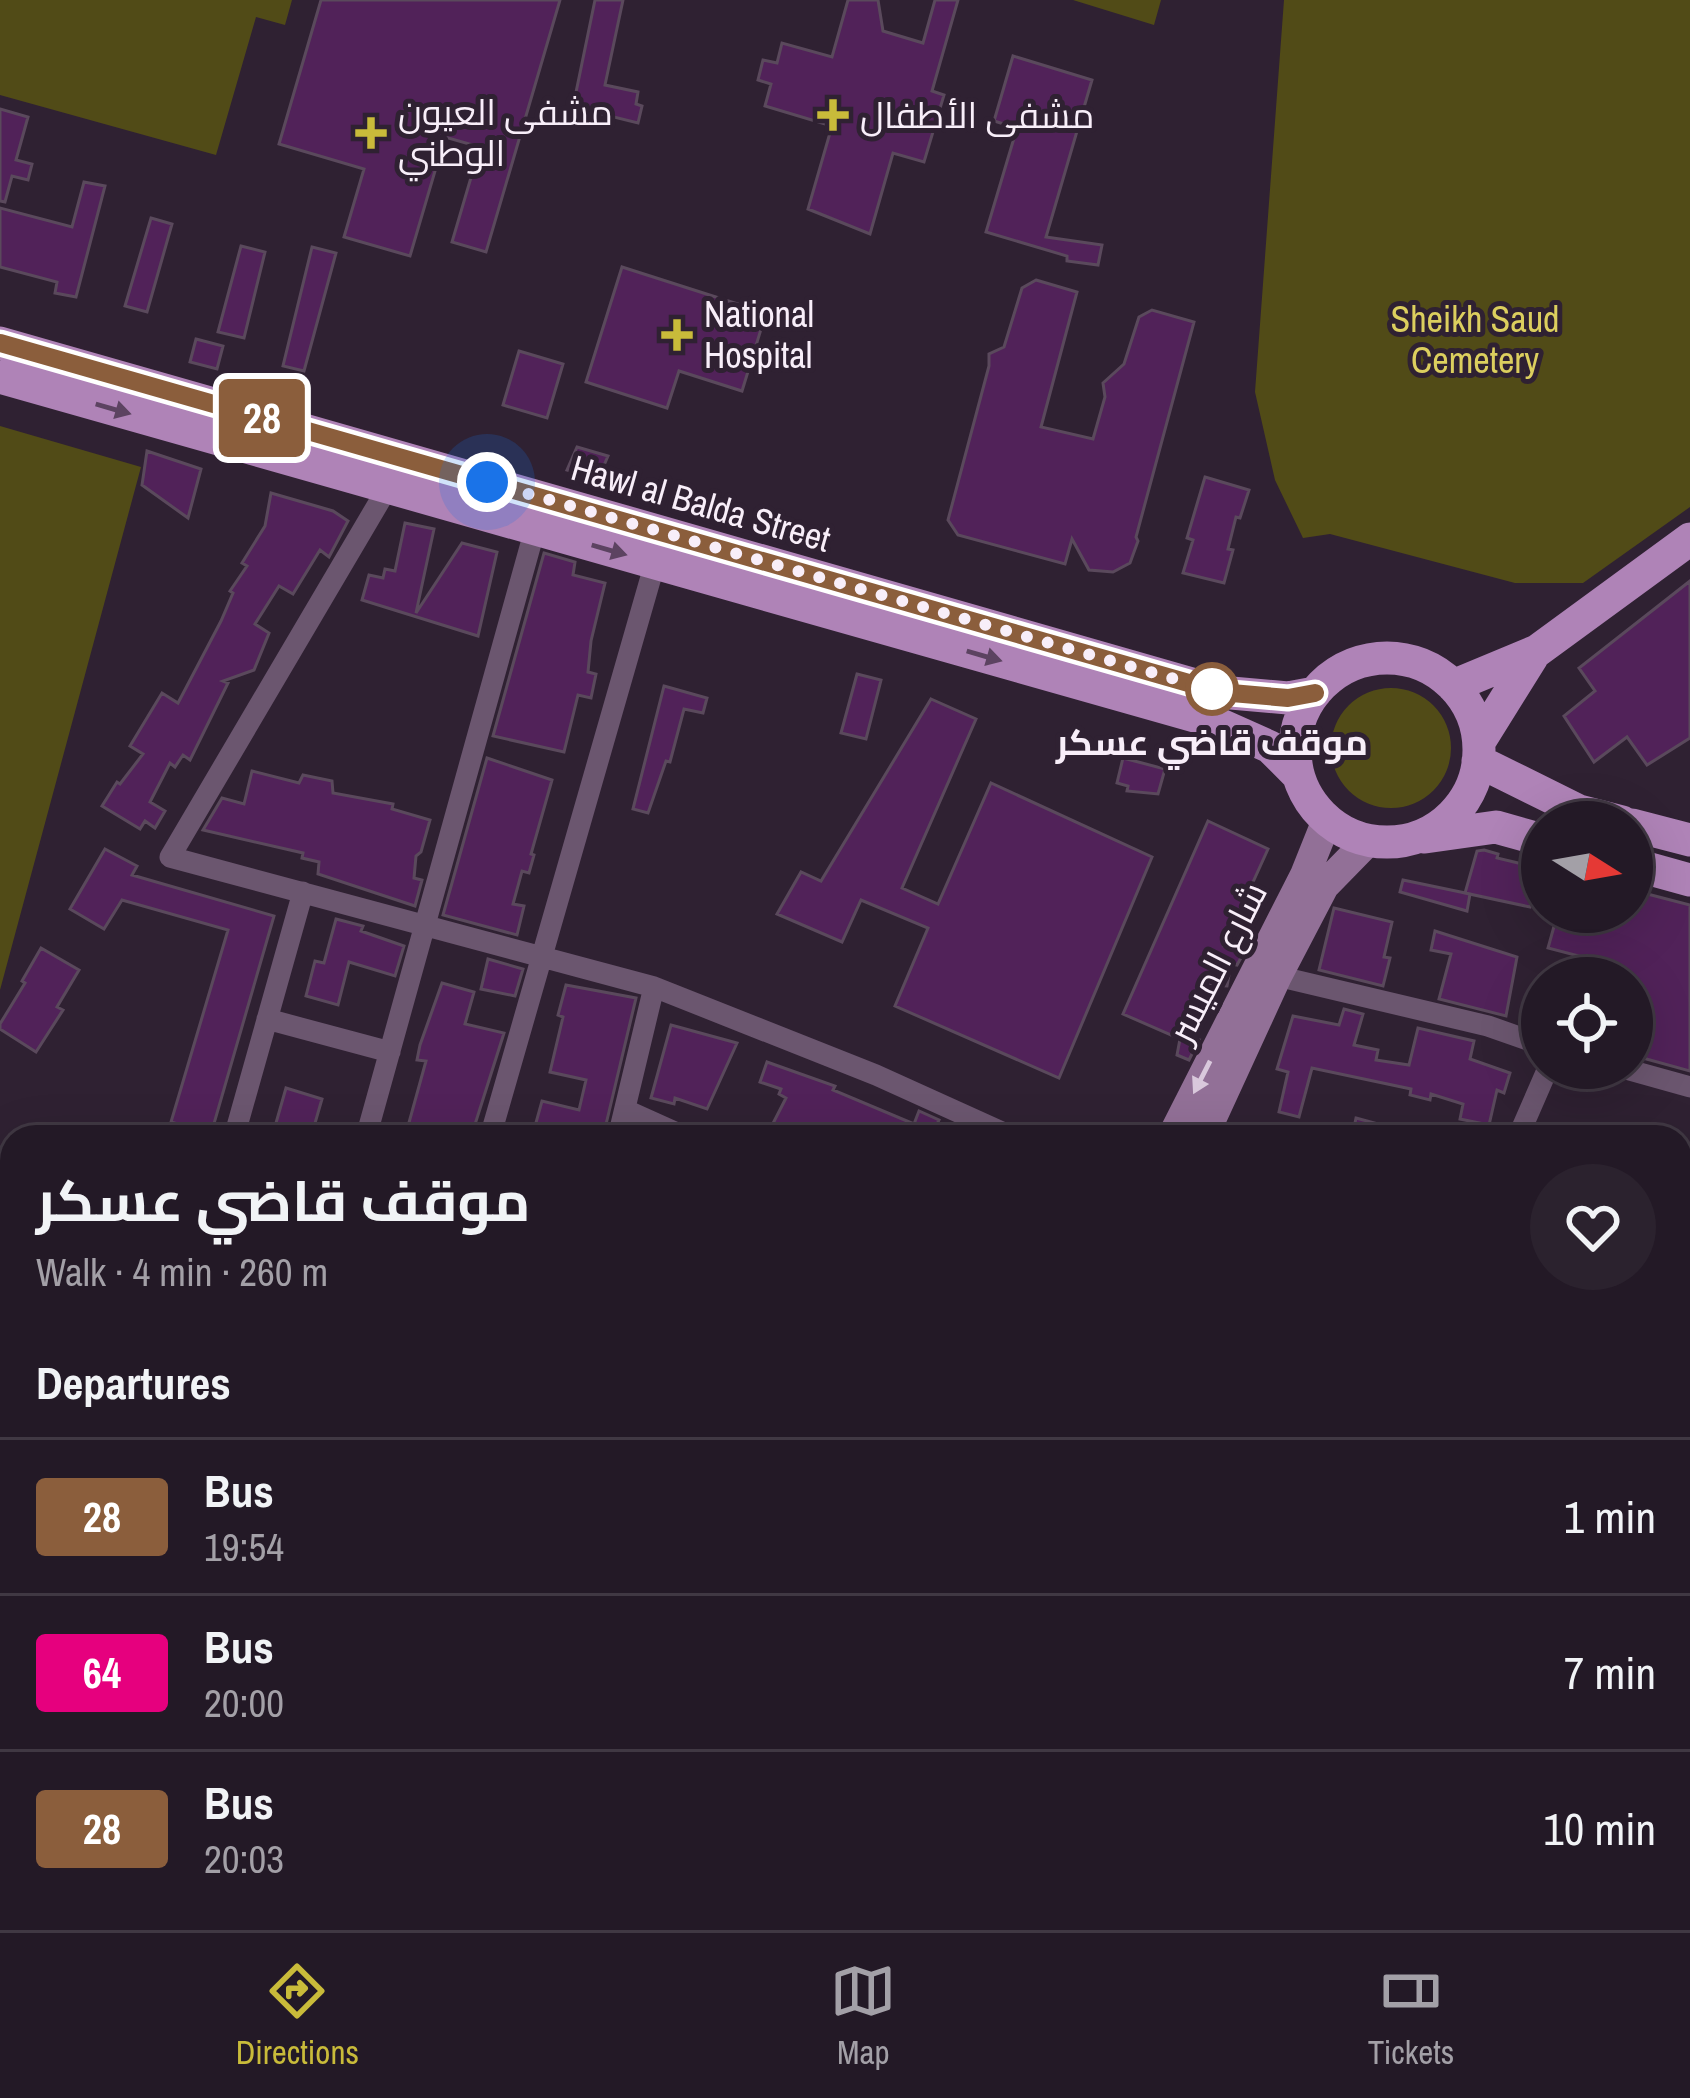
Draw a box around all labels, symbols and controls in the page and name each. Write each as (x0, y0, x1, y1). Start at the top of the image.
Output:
place label: مشفى العيون الوطني (398, 88, 613, 182)
place label: مشفى الأطفال (860, 91, 1094, 139)
marker: مشفى الأطفال (817, 99, 849, 131)
marker: مشفى العيون الوطني (355, 117, 387, 149)
place label: National Hospital (704, 290, 814, 379)
park label: Sheikh Saud Cemetery (1390, 295, 1560, 384)
marker: National Hospital (661, 319, 693, 351)
line badge: 28 (208, 379, 316, 457)
text: 28 (243, 390, 281, 446)
one-way arrow (95, 401, 131, 419)
street label: Hawl al Balda Street (566, 443, 836, 563)
your location (457, 452, 517, 512)
one-way arrow (591, 542, 628, 560)
one-way arrow (966, 648, 1003, 667)
marker: موقف قاضي عسكر (1187, 664, 1237, 714)
place label: موقف قاضي عسكر (1055, 718, 1368, 770)
north arrow (1521, 801, 1653, 933)
map controls (1521, 801, 1653, 1089)
street label: شارع الميسر (1155, 874, 1279, 1052)
button: locate (1521, 957, 1653, 1089)
one-way arrow (1193, 1059, 1213, 1094)
text: موقف قاضي عسكر (36, 1162, 530, 1239)
button: heart (1530, 1164, 1656, 1290)
text: Walk · 4 min · 260 m (36, 1246, 328, 1298)
text: Departures (36, 1352, 231, 1413)
text: Bus (204, 1460, 274, 1521)
text: 1 min (1564, 1486, 1656, 1547)
text: 28 (83, 1489, 121, 1545)
text: 19:54 (204, 1521, 284, 1573)
text: Bus (204, 1616, 274, 1677)
text: 7 min (1564, 1642, 1656, 1703)
text: 64 (83, 1645, 121, 1701)
text: 20:00 (204, 1677, 284, 1729)
text: Bus (204, 1772, 274, 1833)
text: 10 min (1543, 1798, 1656, 1859)
text: 28 (83, 1801, 121, 1857)
text: 20:03 (204, 1833, 284, 1885)
tab: Directions (236, 1958, 359, 2074)
tab: Map (830, 1958, 896, 2074)
tab: Tickets (1368, 1958, 1454, 2074)

